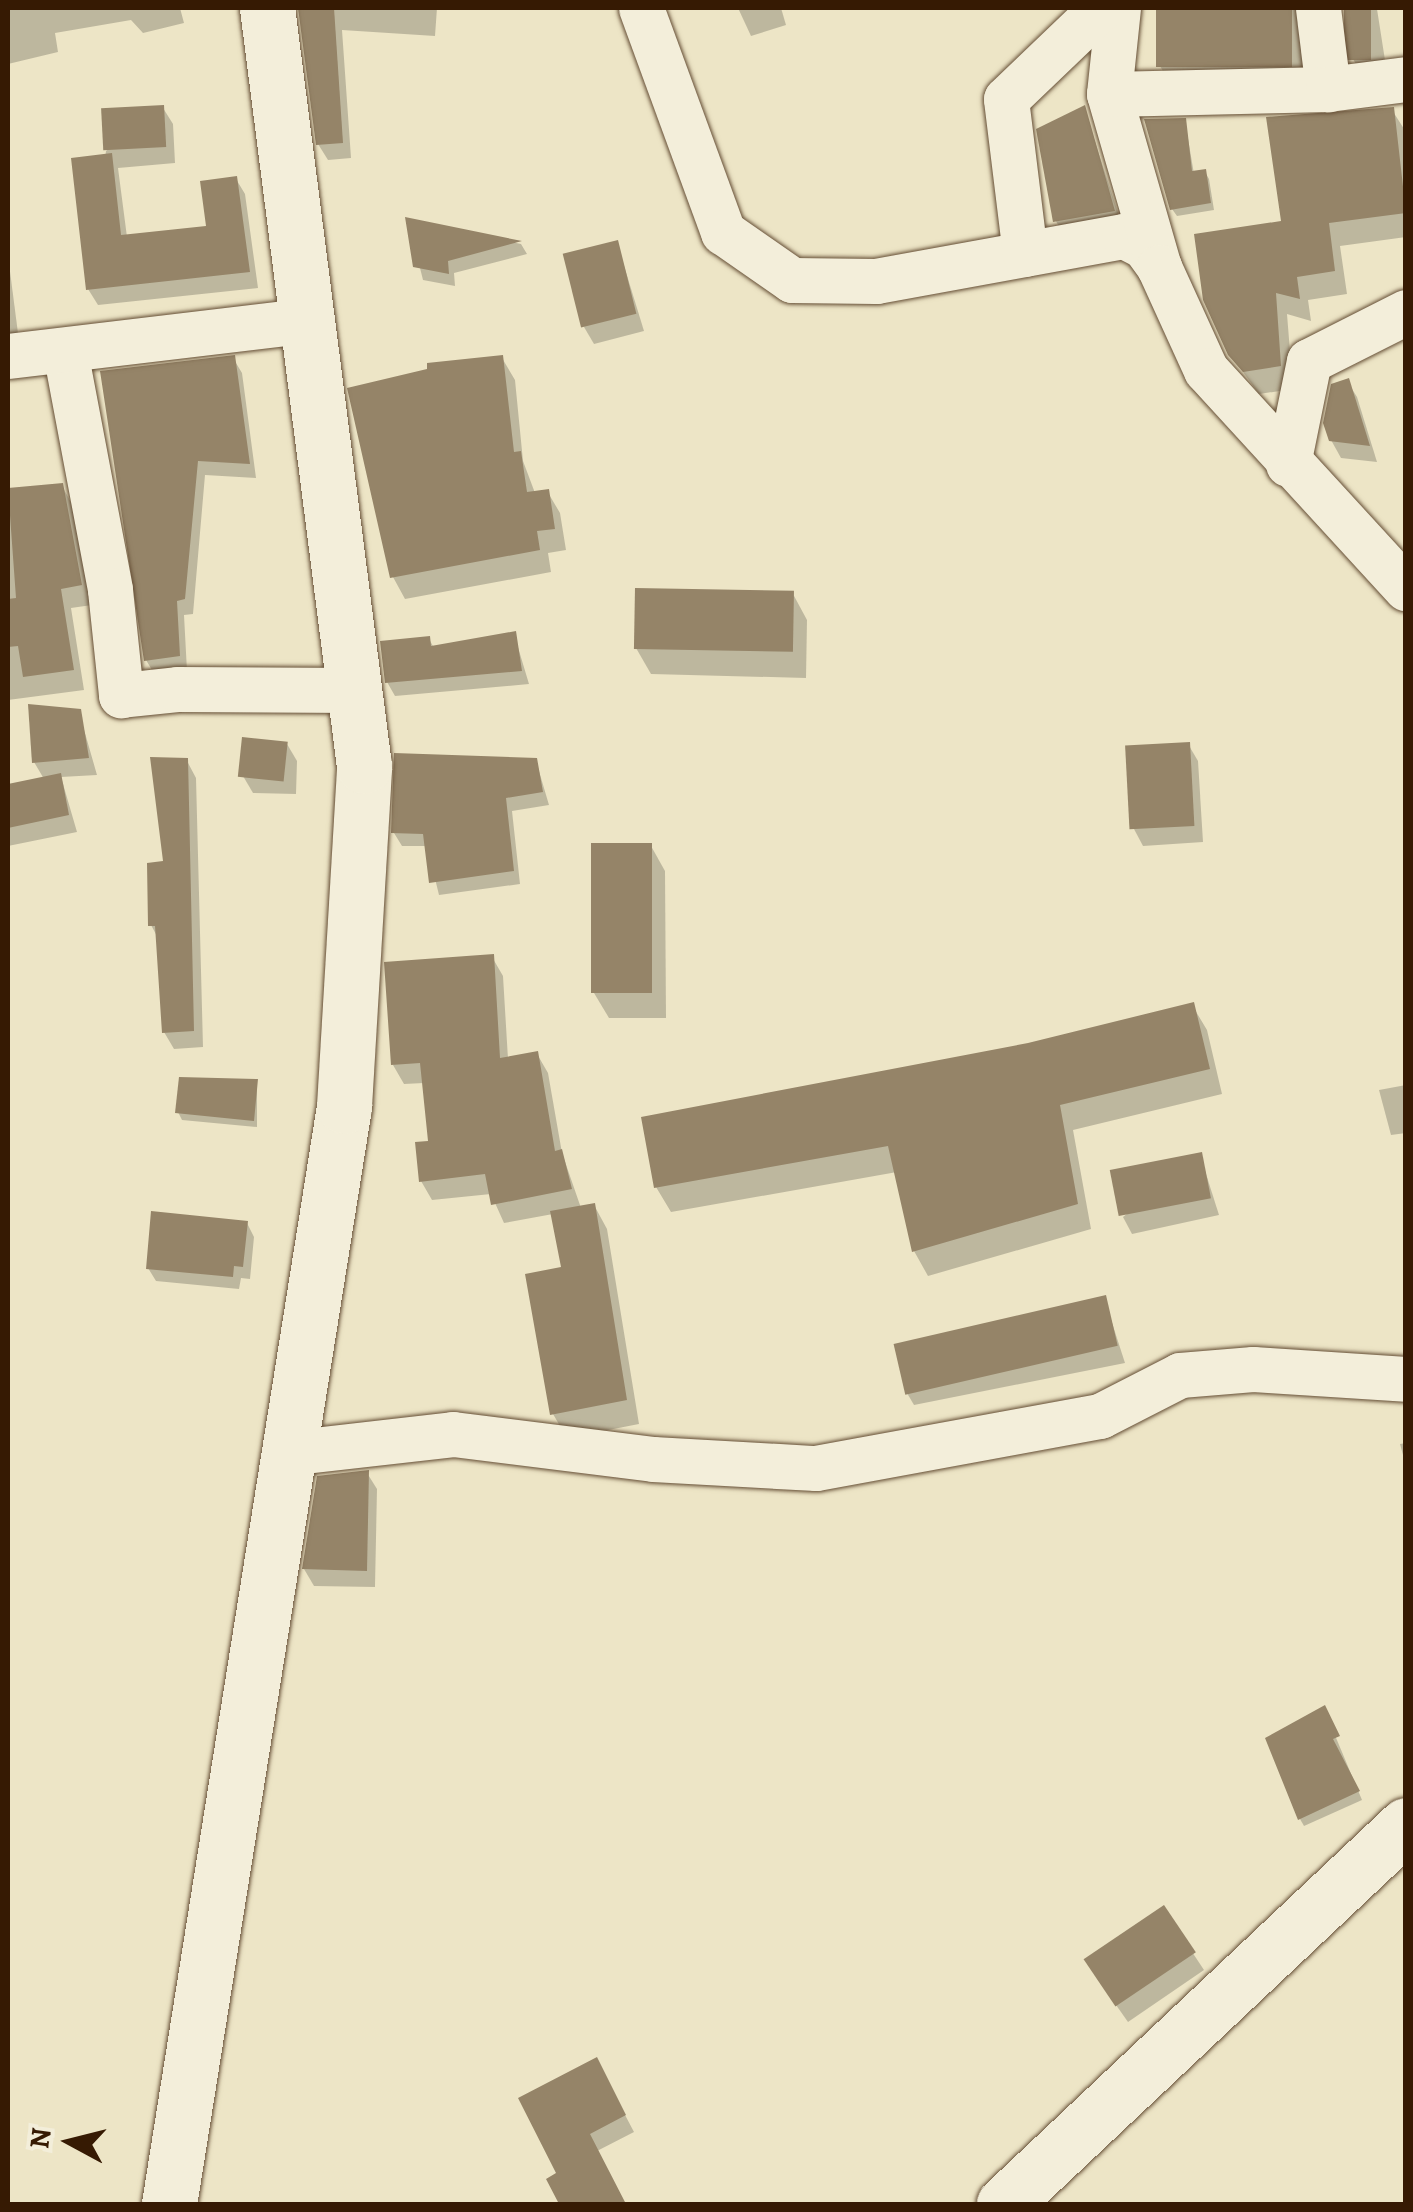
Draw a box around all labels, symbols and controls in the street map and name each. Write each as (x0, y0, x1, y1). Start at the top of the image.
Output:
north arrow (20, 2092, 120, 2192)
text: N (20, 2126, 60, 2151)

